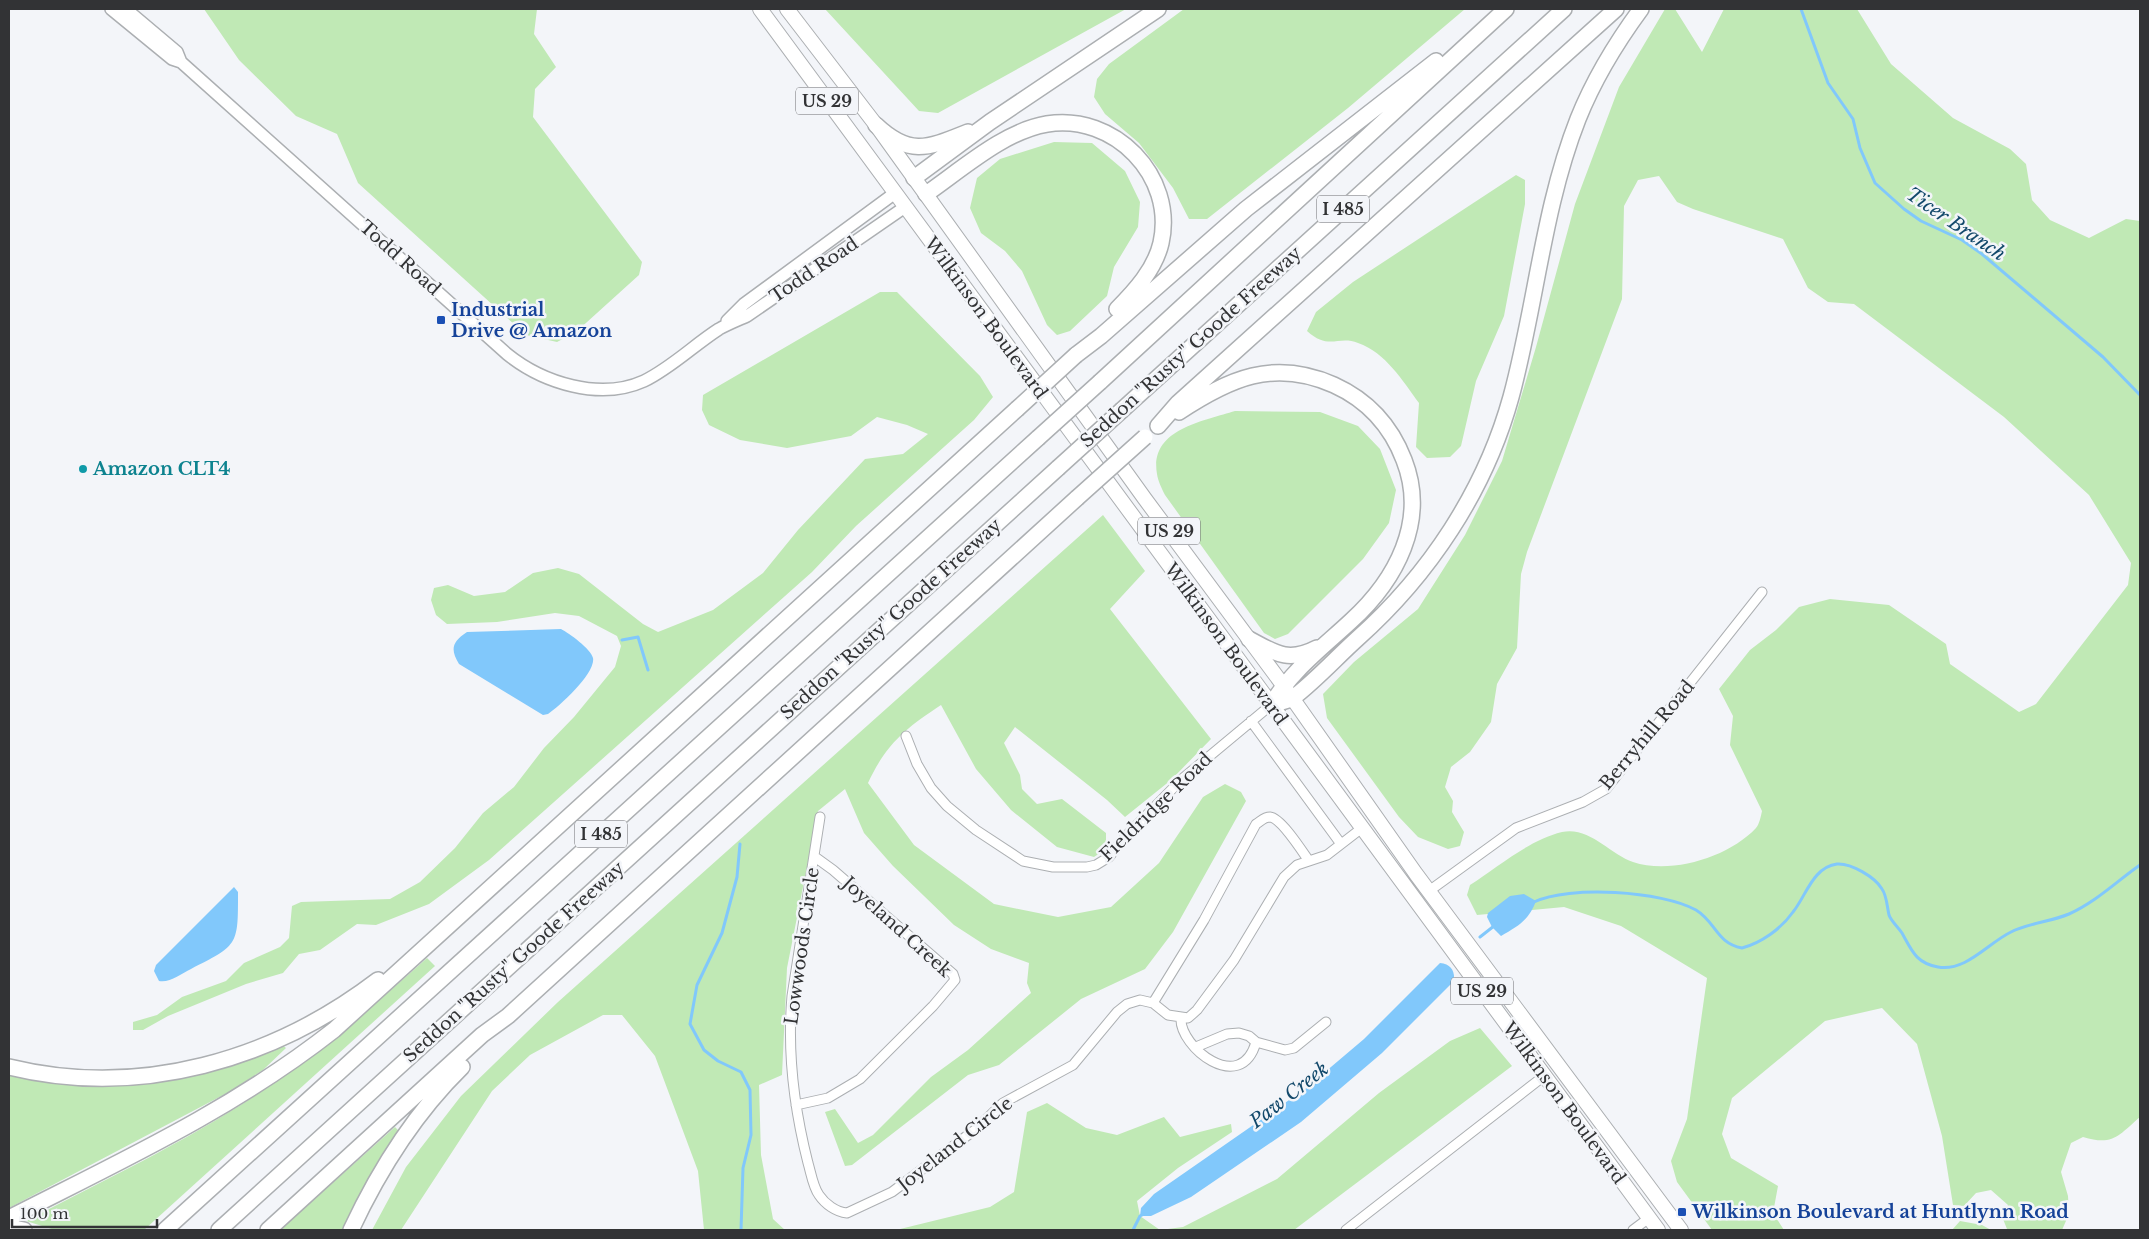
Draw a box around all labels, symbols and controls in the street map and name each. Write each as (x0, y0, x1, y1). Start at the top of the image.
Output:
road number: US 29 (796, 88, 858, 114)
water label: Ticer Branch (1902, 182, 2010, 266)
road number: I 485 (1317, 195, 1369, 222)
street label: Todd Road (355, 216, 445, 300)
street label: Todd Road (766, 232, 862, 308)
street label: Wilkinson Boulevard (919, 232, 1052, 403)
street label: Seddon "Rusty" Goode Freeway (1076, 242, 1306, 452)
place label: Industrial Drive @ Amazon (451, 299, 612, 342)
marker: Industrial Drive @ Amazon (435, 314, 447, 326)
place label: Amazon CLT4 (92, 458, 231, 480)
marker: Amazon CLT4 (77, 463, 89, 475)
street label: Seddon "Rusty" Goode Freeway (776, 514, 1006, 724)
road number: US 29 (1138, 518, 1200, 544)
street label: Wilkinson Boulevard (1159, 558, 1292, 729)
street label: Berryhill Road (1595, 676, 1699, 794)
street label: Fieldridge Road (1095, 748, 1217, 866)
road number: I 485 (575, 821, 627, 848)
street label: Seddon "Rusty" Goode Freeway (399, 857, 629, 1067)
street label: Lowwoods Circle (780, 866, 824, 1026)
street label: Joyeland Creek (836, 871, 956, 982)
road number: US 29 (1451, 978, 1513, 1004)
street label: Wilkinson Boulevard (1497, 1017, 1630, 1188)
water label: Paw Creek (1244, 1057, 1333, 1134)
street label: Joyeland Circle (892, 1092, 1017, 1197)
scale bar (12, 1196, 158, 1228)
place label: Wilkinson Boulevard at Huntlynn Road (1691, 1201, 2069, 1223)
text: 100 m (20, 1204, 69, 1223)
marker: Wilkinson Boulevard at Huntlynn Road (1676, 1206, 1688, 1218)

